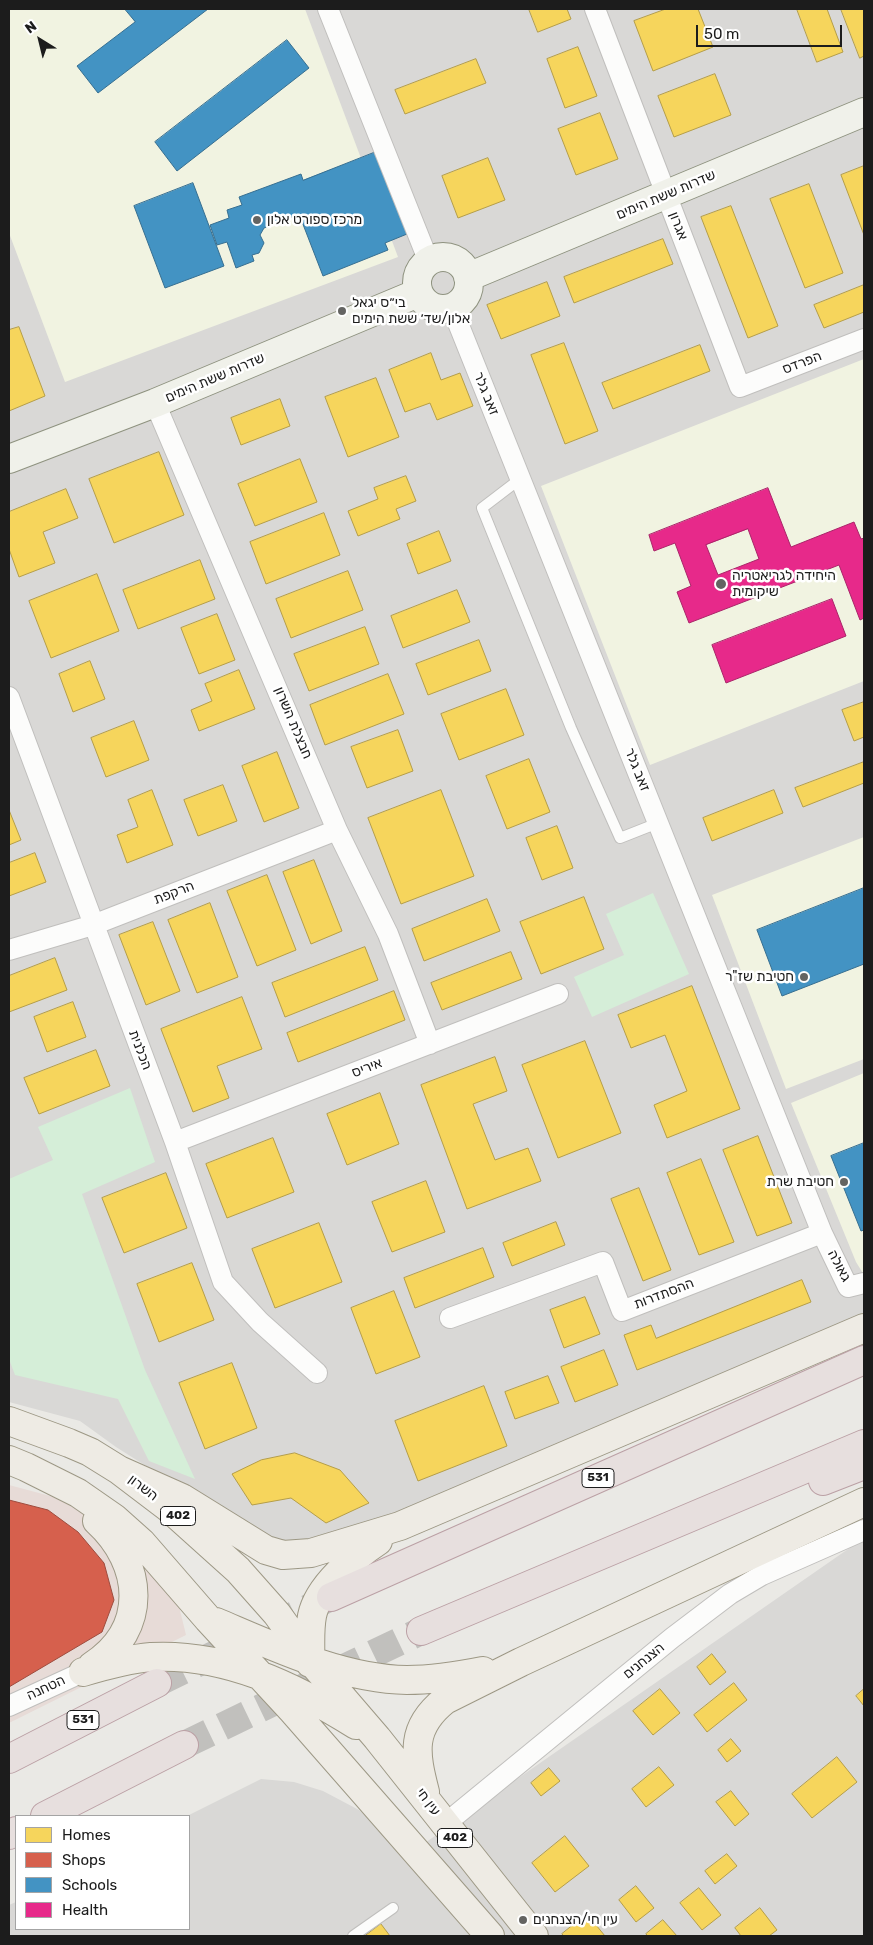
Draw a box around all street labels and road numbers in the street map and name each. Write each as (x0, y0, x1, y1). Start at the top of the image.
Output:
street label: שדרות ששת הימים (614, 167, 718, 223)
street label: אגרון (665, 209, 691, 243)
street label: הפרדס (780, 348, 824, 378)
street label: שדרות ששת הימים (163, 350, 267, 406)
street label: זאב גלר (470, 370, 502, 418)
street label: חבצלת השרון (270, 684, 316, 762)
street label: זאב גלר (621, 746, 653, 794)
street label: הרקפת (151, 878, 197, 908)
street label: הכלנית (125, 1027, 155, 1073)
street label: איריס (349, 1055, 385, 1081)
street label: גאולה (824, 1247, 854, 1285)
street label: ההסתדרות (631, 1275, 697, 1313)
road number: 531 (582, 1469, 614, 1488)
street label: השרון (125, 1471, 161, 1505)
road number: 402 (160, 1506, 196, 1525)
street label: הצנחנים (620, 1639, 668, 1683)
street label: הטחנה (24, 1672, 68, 1704)
road number: 531 (67, 1710, 99, 1730)
street label: עין חי (412, 1785, 444, 1819)
road number: 402 (438, 1829, 472, 1848)

